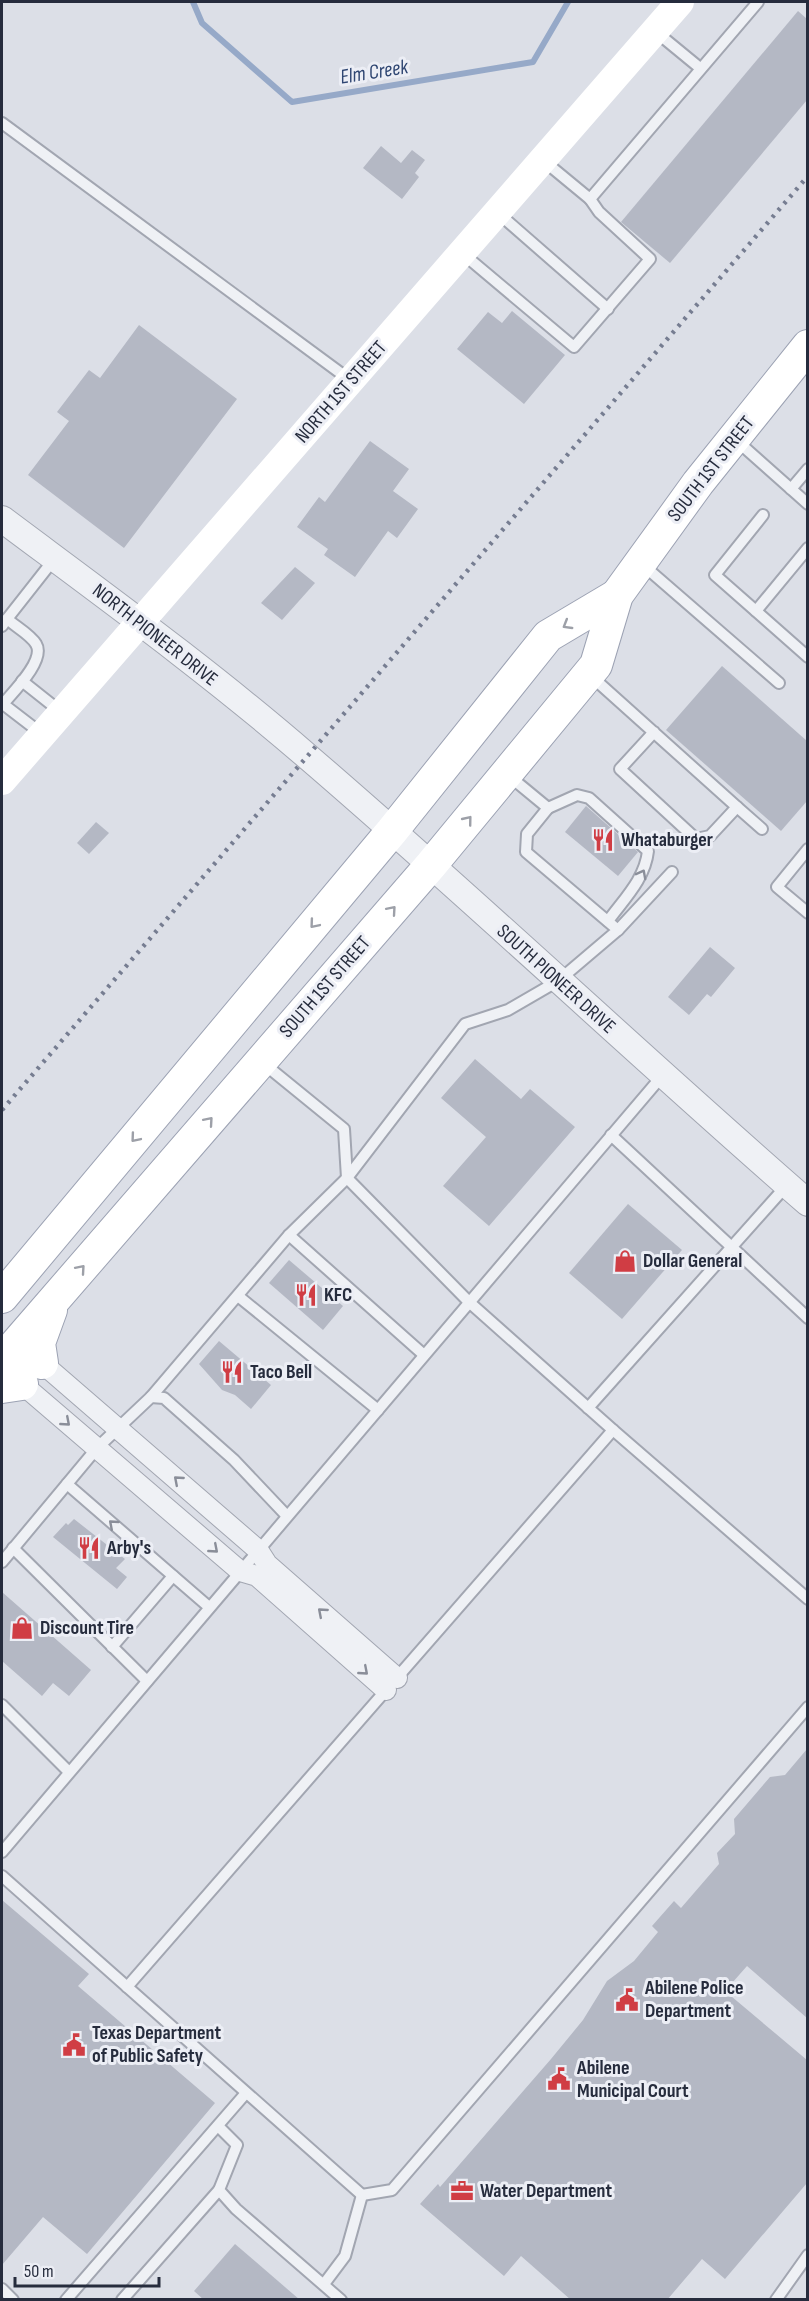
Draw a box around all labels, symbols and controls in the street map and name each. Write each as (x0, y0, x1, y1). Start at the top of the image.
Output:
water label: Elm Creek (338, 54, 411, 90)
street label: NORTH 1ST STREET (290, 336, 392, 448)
street label: SOUTH 1ST STREET (662, 412, 760, 526)
street label: NORTH PIONEER DRIVE (88, 579, 222, 691)
one-way arrow (563, 618, 573, 629)
one-way arrow (461, 816, 472, 827)
restaurant icon: Whataburger (590, 827, 616, 853)
place label: Whataburger (621, 828, 713, 852)
one-way arrow (635, 869, 646, 880)
one-way arrow (385, 907, 396, 917)
one-way arrow (310, 917, 321, 928)
street label: SOUTH PIONEER DRIVE (492, 919, 620, 1039)
street label: SOUTH 1ST STREET (274, 931, 376, 1043)
one-way arrow (202, 1117, 213, 1128)
one-way arrow (131, 1131, 142, 1142)
shop icon: Dollar General (612, 1248, 638, 1274)
place label: Dollar General (643, 1249, 742, 1273)
one-way arrow (74, 1265, 85, 1276)
restaurant icon: KFC (293, 1282, 319, 1308)
place label: KFC (324, 1283, 352, 1307)
restaurant icon: Taco Bell (219, 1359, 245, 1385)
place label: Taco Bell (250, 1360, 312, 1384)
one-way arrow (59, 1415, 70, 1426)
one-way arrow (174, 1476, 185, 1487)
one-way arrow (109, 1520, 120, 1531)
restaurant icon: Arby's (76, 1535, 102, 1561)
place label: Arby's (106, 1536, 151, 1560)
one-way arrow (207, 1542, 218, 1553)
one-way arrow (318, 1608, 328, 1619)
shop icon: Discount Tire (9, 1615, 35, 1641)
place label: Discount Tire (40, 1616, 134, 1640)
one-way arrow (357, 1664, 368, 1675)
place label: Abilene Police Department (644, 1976, 744, 2023)
public building icon: Abilene Police Department (614, 1987, 640, 2013)
place label: Texas Department of Public Safety (92, 2021, 222, 2068)
public building icon: Texas Department of Public Safety (61, 2032, 87, 2058)
place label: Abilene Municipal Court (576, 2056, 689, 2103)
public building icon: Abilene Municipal Court (546, 2066, 572, 2092)
office icon: Water Department (449, 2178, 475, 2204)
place label: Water Department (480, 2179, 613, 2203)
scale bar (15, 2250, 159, 2288)
text: 50 m (24, 2261, 54, 2282)

